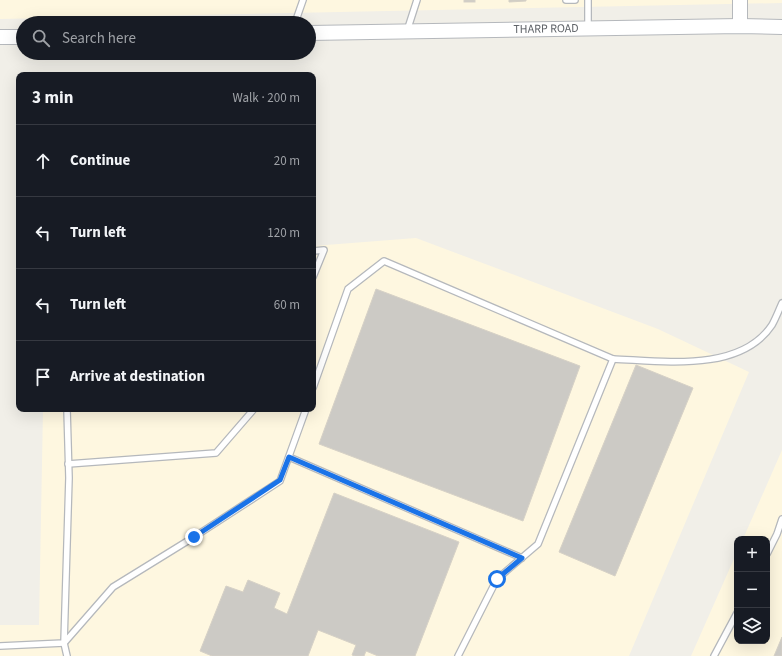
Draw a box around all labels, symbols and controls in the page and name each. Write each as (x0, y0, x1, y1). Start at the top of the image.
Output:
search box (16, 16, 316, 60)
street label: THARP ROAD (513, 20, 579, 38)
icon: search (30, 27, 52, 49)
text: Search here (62, 28, 136, 49)
text: 3 min (32, 86, 73, 110)
text: Walk · 200 m (232, 89, 300, 107)
icon: ahead (32, 150, 54, 172)
text: Continue (70, 150, 130, 171)
text: 20 m (274, 152, 300, 170)
icon: left (32, 222, 54, 244)
text: Turn left (70, 222, 126, 243)
text: 120 m (267, 224, 300, 242)
icon: left (32, 294, 54, 316)
text: Turn left (70, 294, 126, 315)
text: 60 m (274, 296, 300, 314)
icon: arrive (32, 366, 54, 388)
text: Arrive at destination (70, 366, 205, 387)
route end (185, 528, 203, 546)
map controls (734, 536, 770, 644)
button: + (734, 536, 770, 572)
route start (488, 570, 506, 588)
button: − (734, 572, 770, 608)
button: layers (734, 608, 770, 644)

